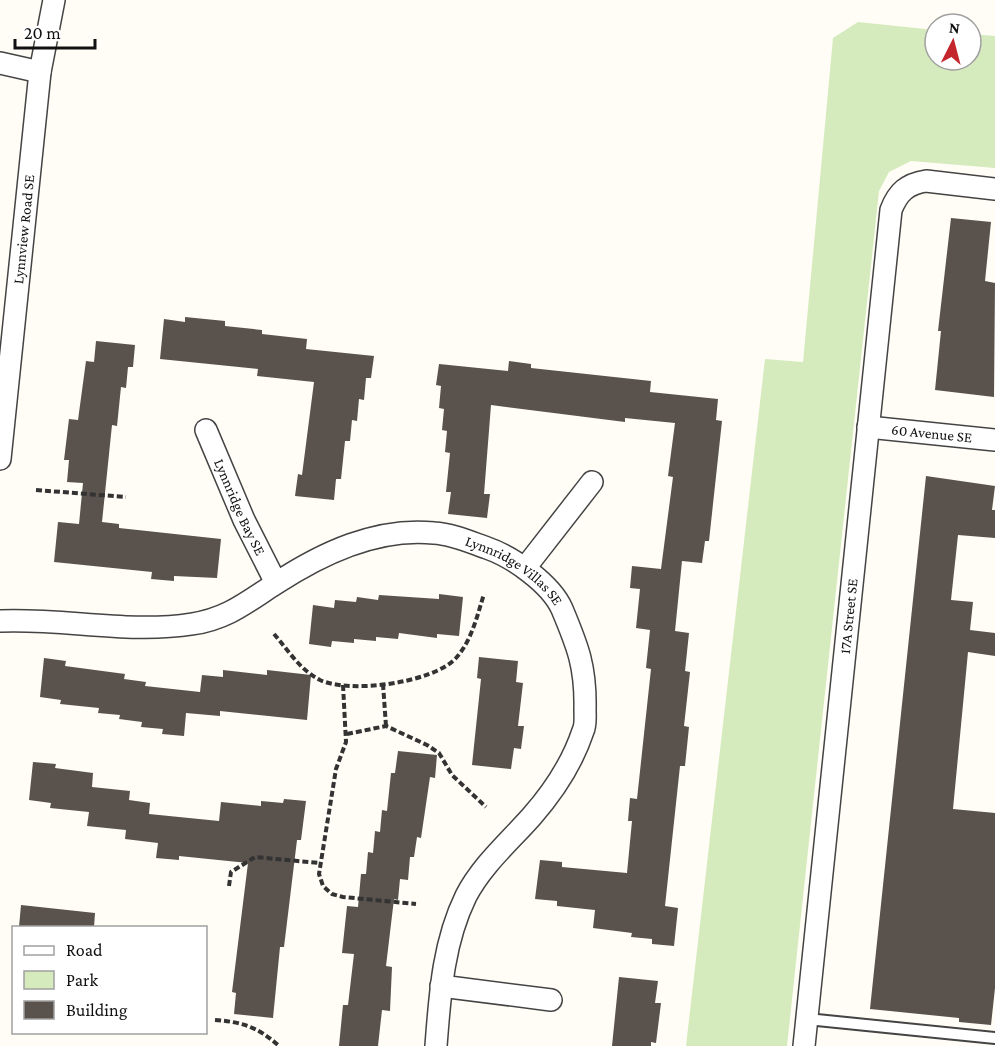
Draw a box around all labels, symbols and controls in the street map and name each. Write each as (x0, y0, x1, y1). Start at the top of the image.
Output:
scale bar (15, 12, 94, 50)
north arrow (923, 12, 983, 72)
text: N (948, 19, 961, 37)
text: 20 m (24, 23, 61, 43)
street label: Lynnview Road SE (10, 174, 37, 285)
street label: 60 Avenue SE (890, 421, 973, 446)
street label: Lynnridge Bay SE (211, 456, 268, 558)
street label: Lynnridge Villas SE (463, 533, 566, 608)
street label: 17A Street SE (837, 578, 861, 655)
legend (12, 926, 207, 1034)
text: Road (66, 940, 103, 960)
text: Park (66, 970, 98, 990)
text: Building (66, 1000, 128, 1020)

